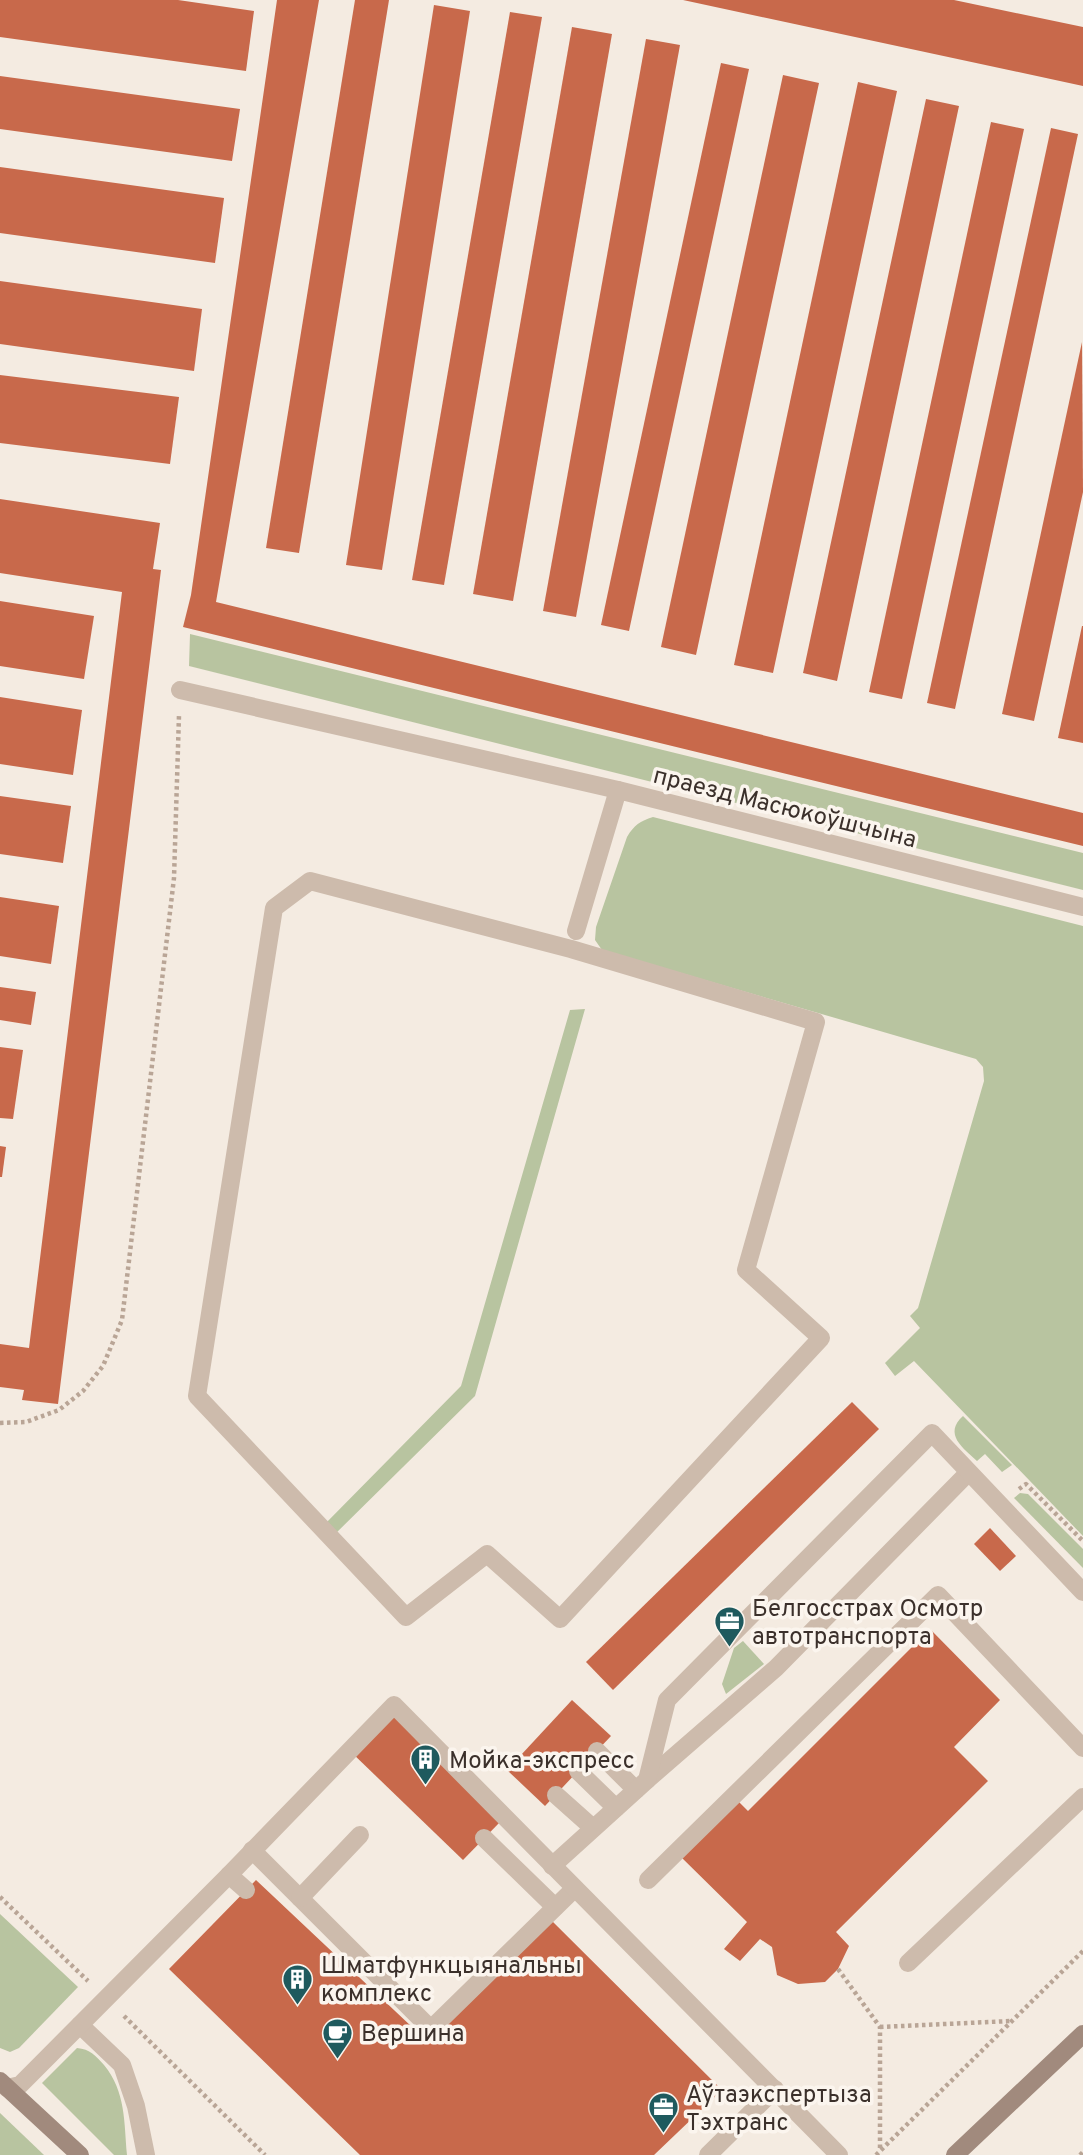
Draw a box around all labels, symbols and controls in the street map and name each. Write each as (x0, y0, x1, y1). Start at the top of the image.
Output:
street label: праезд Масюкоўшчына (650, 762, 919, 856)
place label: Белгосстрах Осмотр автотранспорта (752, 1595, 983, 1653)
office icon: Белгосстрах Осмотр автотранспорта (712, 1605, 746, 1649)
building icon: Мойка-экспресс (409, 1743, 443, 1787)
place label: Мойка-экспресс (449, 1747, 635, 1777)
place label: Шматфункцыянальны комплекс (321, 1952, 582, 2010)
building icon: Шматфункцыянальны комплекс (281, 1962, 315, 2006)
cafe icon: Вершина (321, 2016, 355, 2060)
place label: Вершина (361, 2020, 464, 2050)
place label: Аўтаэкспертыза Тэхтранс (686, 2081, 872, 2139)
office icon: Аўтаэкспертыза Тэхтранс (646, 2091, 680, 2135)

